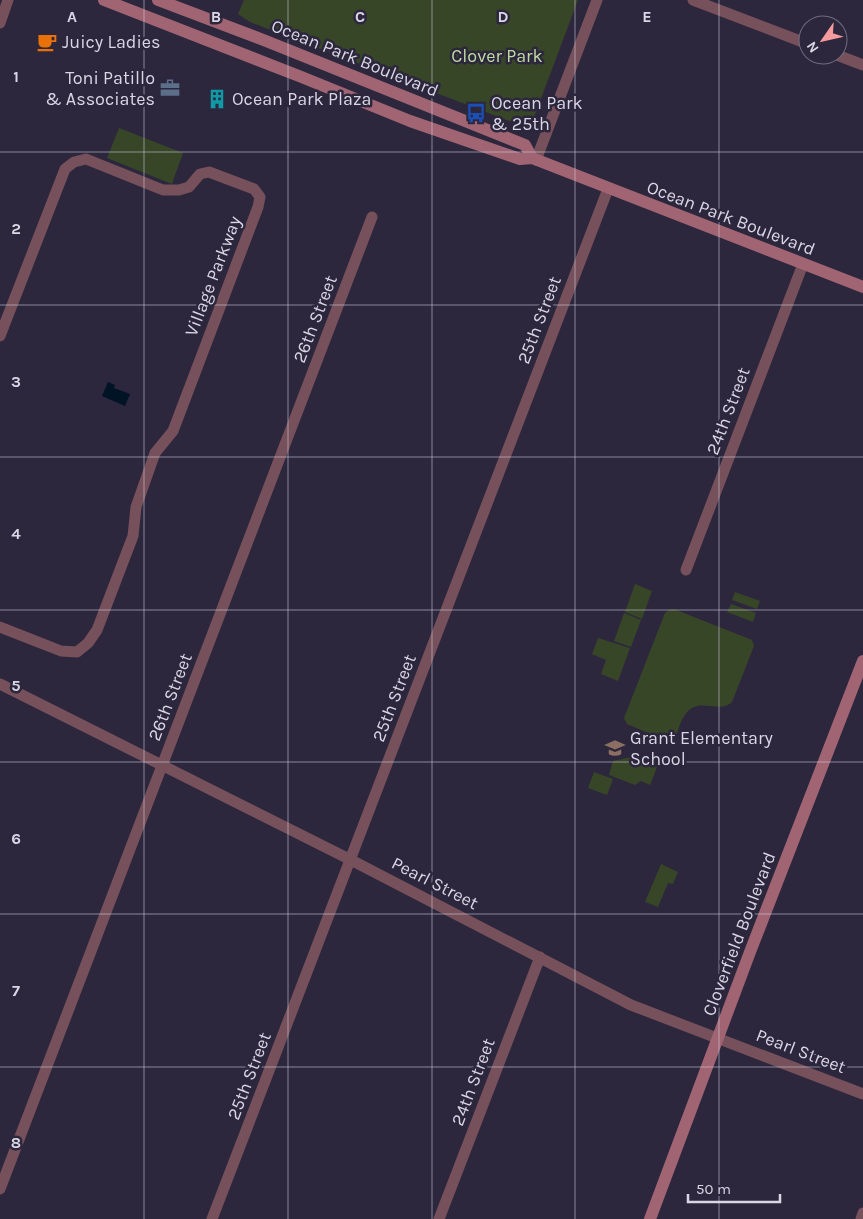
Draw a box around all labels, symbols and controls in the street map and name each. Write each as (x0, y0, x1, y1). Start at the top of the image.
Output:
text: A (67, 7, 77, 26)
text: B (211, 7, 221, 26)
text: C (355, 7, 365, 26)
text: D (498, 7, 509, 26)
text: E (642, 7, 652, 26)
street label: Ocean Park Boulevard (268, 14, 442, 102)
north arrow (798, 15, 848, 65)
cafe icon: Juicy Ladies (36, 31, 58, 53)
place label: Juicy Ladies (62, 31, 161, 53)
text: N (803, 38, 822, 56)
park label: Clover Park (451, 45, 543, 67)
text: 1 (13, 67, 19, 86)
place label: Toni Patillo & Associates (45, 67, 155, 110)
office icon: Toni Patillo & Associates (159, 77, 181, 99)
building icon: Ocean Park Plaza (206, 88, 228, 110)
place label: Ocean Park Plaza (232, 88, 371, 110)
place label: Ocean Park & 25th (491, 92, 583, 135)
bus stop icon: Ocean Park & 25th (465, 102, 487, 124)
street label: Ocean Park Boulevard (644, 176, 818, 260)
street label: Village Parkway (180, 212, 246, 339)
text: 2 (11, 219, 21, 238)
street label: 26th Street (288, 272, 342, 366)
street label: 25th Street (512, 273, 566, 367)
street label: 24th Street (701, 364, 755, 458)
text: 3 (11, 372, 21, 391)
text: 4 (11, 524, 21, 543)
street label: 26th Street (143, 650, 197, 744)
street label: 25th Street (367, 651, 421, 745)
text: 5 (11, 676, 21, 695)
place label: Grant Elementary School (630, 727, 773, 770)
school or university icon: Grant Elementary School (604, 737, 626, 759)
text: 6 (11, 829, 21, 848)
street label: Cloverfield Boulevard (698, 849, 780, 1019)
street label: Pearl Street (388, 852, 482, 914)
text: 7 (12, 981, 20, 1000)
street label: Pearl Street (753, 1024, 849, 1078)
street label: 25th Street (222, 1029, 276, 1123)
street label: 24th Street (446, 1035, 500, 1129)
text: 8 (11, 1133, 21, 1152)
scale bar (688, 1172, 780, 1204)
text: 50 m (696, 1180, 731, 1198)

